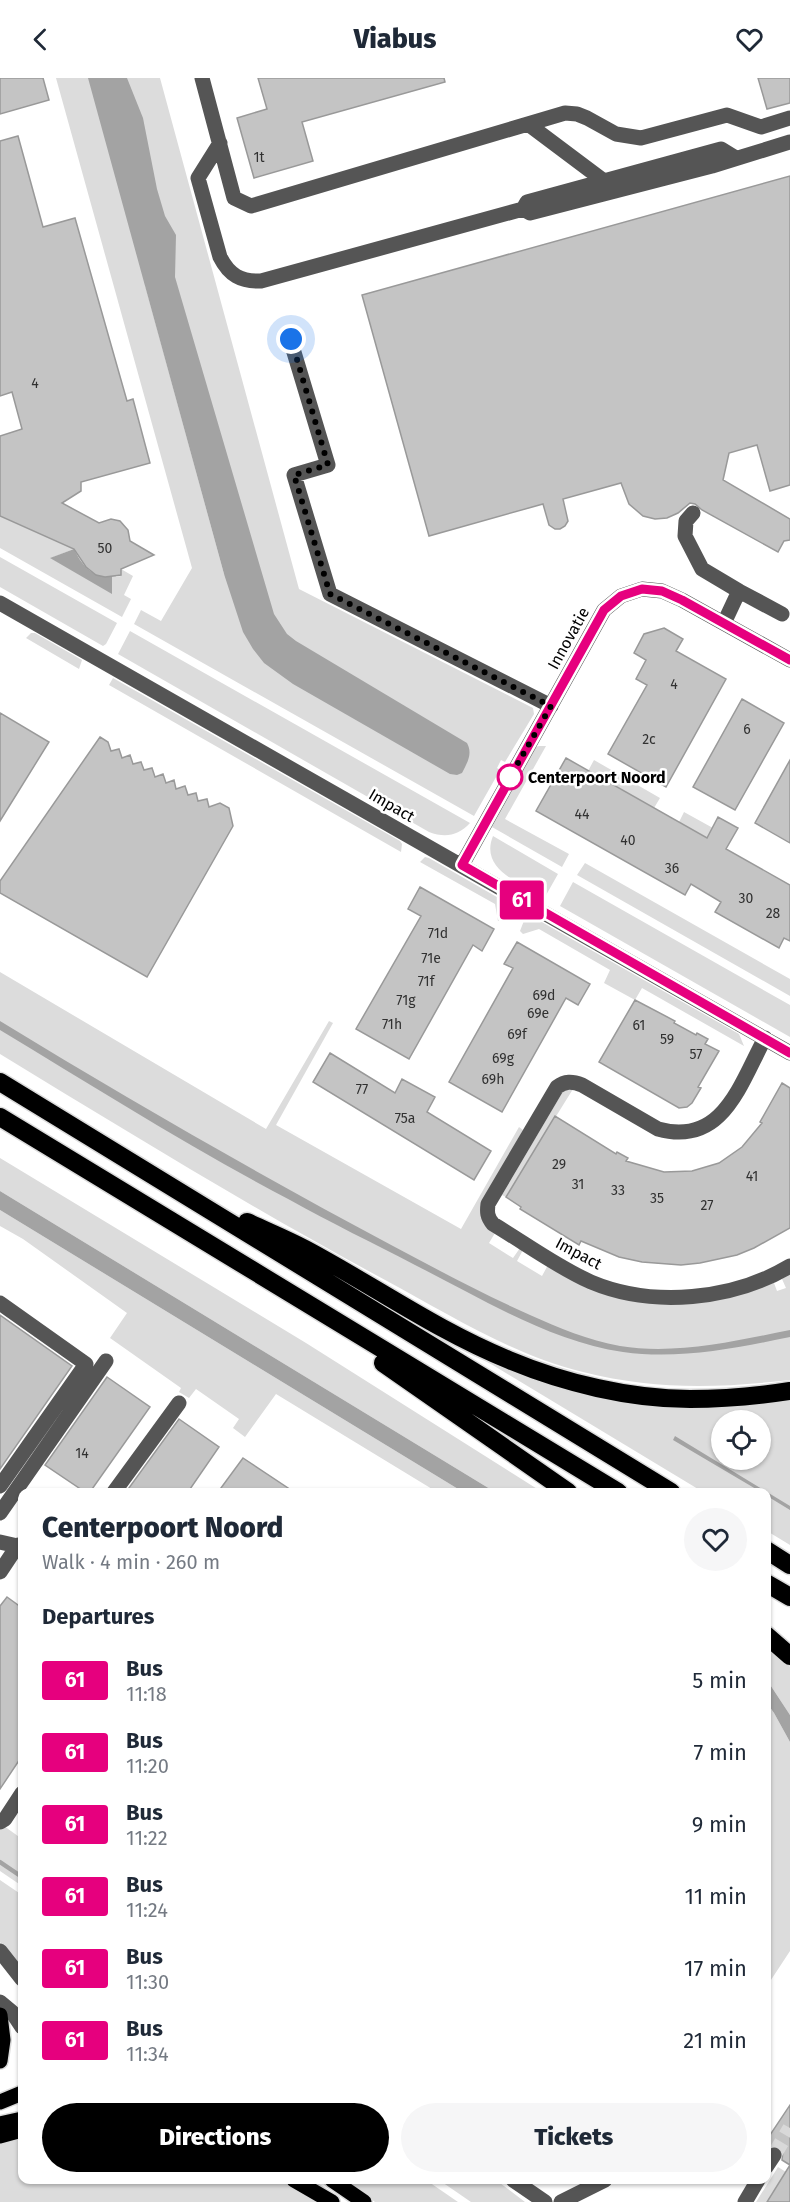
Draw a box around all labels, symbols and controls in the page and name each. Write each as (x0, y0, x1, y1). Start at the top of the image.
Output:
icon: back (24, 23, 57, 56)
text: Viabus (354, 23, 436, 55)
icon: heart (733, 23, 766, 56)
house number: 1t (253, 149, 265, 166)
your location (276, 324, 306, 354)
house number: 4 (31, 375, 39, 392)
house number: 50 (98, 540, 113, 557)
street label: Innovatie (544, 604, 593, 673)
house number: 4 (670, 676, 678, 693)
house number: 6 (743, 721, 751, 738)
house number: 2c (642, 731, 656, 748)
marker: Centerpoort Noord (497, 764, 523, 790)
place label: Centerpoort Noord (528, 768, 666, 787)
street label: Impact (365, 785, 418, 826)
house number: 44 (575, 806, 590, 823)
house number: 40 (620, 832, 636, 849)
house number: 36 (665, 860, 679, 877)
line badge: 61 (495, 880, 549, 920)
text: 61 (512, 887, 532, 913)
house number: 30 (739, 890, 754, 907)
house number: 28 (766, 905, 781, 922)
house number: 71d (428, 925, 448, 942)
house number: 71e (421, 950, 441, 967)
house number: 71f (418, 973, 436, 990)
house number: 69d (533, 987, 555, 1004)
house number: 71g (396, 992, 416, 1009)
house number: 69e (527, 1005, 549, 1022)
house number: 71h (382, 1016, 402, 1033)
house number: 61 (633, 1017, 645, 1034)
house number: 69f (507, 1026, 528, 1043)
house number: 59 (660, 1031, 674, 1048)
house number: 57 (690, 1046, 702, 1063)
house number: 69g (492, 1050, 515, 1067)
house number: 69h (482, 1071, 504, 1088)
house number: 77 (356, 1081, 368, 1098)
house number: 75a (395, 1110, 415, 1127)
house number: 29 (552, 1156, 566, 1173)
house number: 41 (746, 1168, 758, 1185)
house number: 31 (572, 1176, 584, 1193)
house number: 33 (611, 1182, 625, 1199)
house number: 35 (650, 1190, 664, 1207)
house number: 27 (700, 1197, 714, 1214)
street label: Impact (552, 1233, 605, 1274)
map controls (711, 1410, 771, 1470)
button: locate (711, 1410, 771, 1470)
house number: 14 (75, 1445, 89, 1462)
button: heart (684, 1508, 747, 1571)
text: Centerpoort Noord (42, 1511, 283, 1544)
text: Walk · 4 min · 260 m (42, 1550, 220, 1574)
text: Departures (42, 1603, 154, 1630)
text: Bus (126, 1655, 163, 1682)
text: 61 (65, 1667, 85, 1693)
text: 5 min (692, 1667, 747, 1694)
text: 11:18 (126, 1682, 167, 1706)
text: Bus (126, 1727, 163, 1754)
text: 61 (65, 1739, 85, 1765)
text: 7 min (693, 1739, 747, 1766)
text: 11:20 (126, 1754, 169, 1778)
text: Bus (126, 1799, 163, 1826)
text: 61 (65, 1811, 85, 1837)
text: 9 min (692, 1811, 747, 1838)
text: 11:22 (126, 1826, 168, 1850)
text: Bus (126, 1871, 163, 1898)
text: 61 (65, 1883, 85, 1909)
text: 11 min (684, 1883, 747, 1910)
text: 11:24 (126, 1898, 168, 1922)
text: Bus (126, 1943, 163, 1970)
text: 61 (65, 1955, 85, 1981)
text: 17 min (684, 1955, 747, 1982)
text: 11:30 (126, 1970, 169, 1994)
text: Bus (126, 2015, 163, 2042)
text: 61 (65, 2027, 85, 2053)
text: 21 min (683, 2027, 747, 2054)
text: 11:34 (126, 2042, 169, 2066)
button: Directions (42, 2103, 389, 2172)
button: Tickets (401, 2103, 747, 2172)

